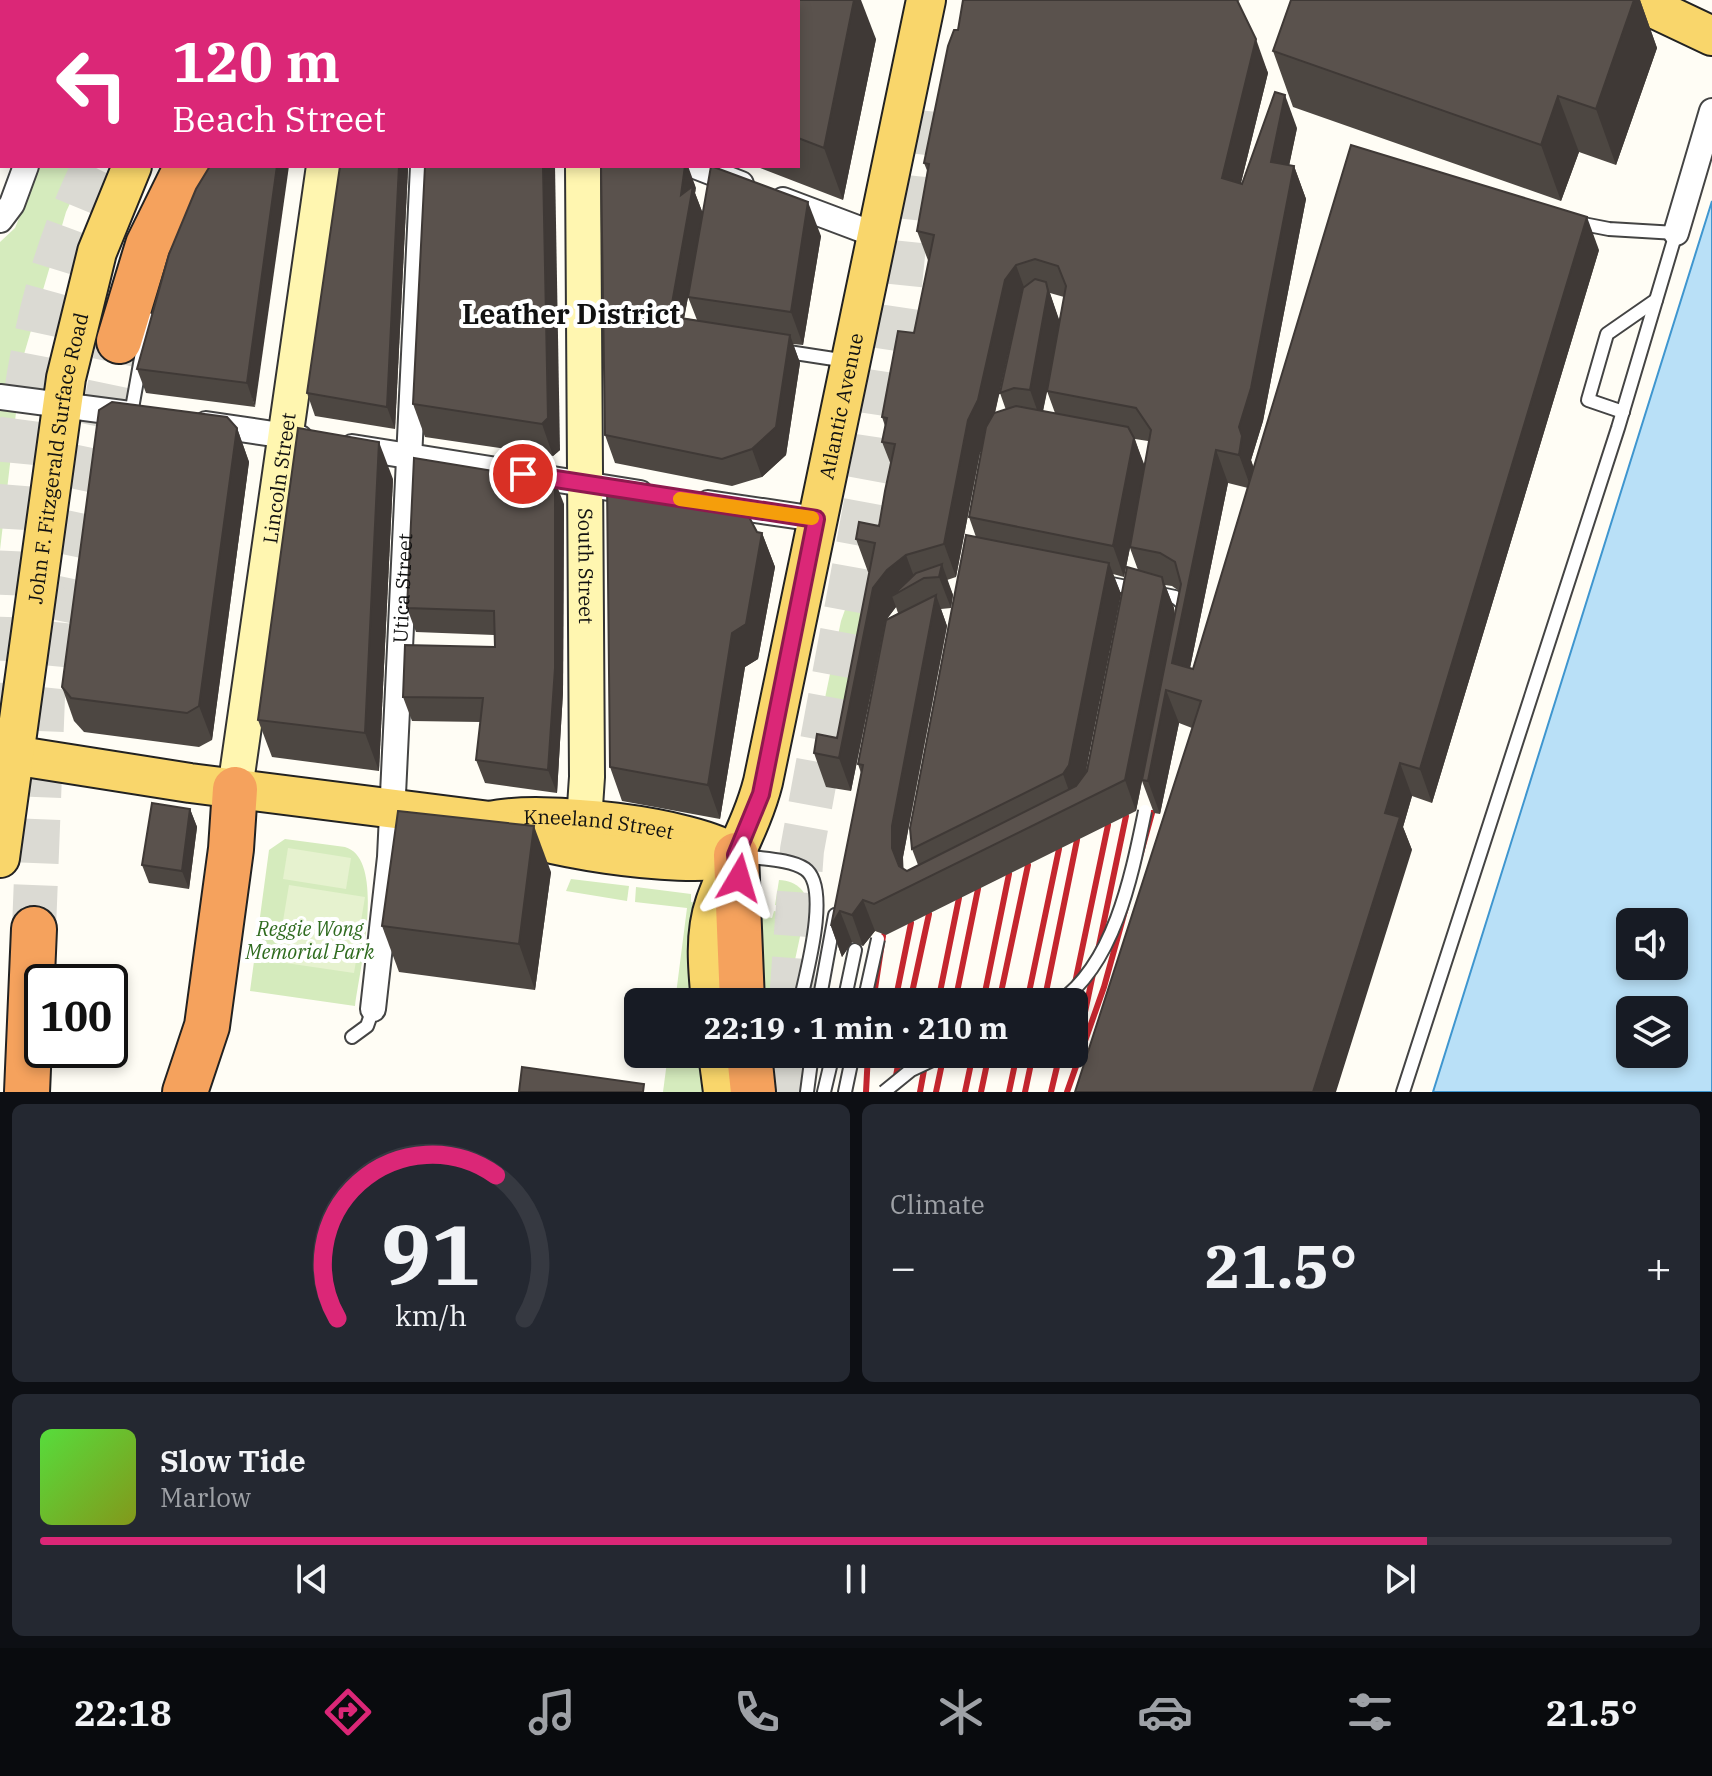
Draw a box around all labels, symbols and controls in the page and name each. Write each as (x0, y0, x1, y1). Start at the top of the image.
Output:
text: 120 m (172, 25, 340, 97)
icon: left (40, 32, 144, 136)
text: Beach Street (172, 95, 386, 142)
district label: Leather District (462, 295, 680, 332)
street label: John F. Fitzgerald Surface Road (21, 310, 95, 606)
street label: Atlantic Avenue (812, 330, 869, 482)
street label: Lincoln Street (256, 411, 302, 545)
pin (489, 440, 557, 508)
icon: arrive (501, 452, 545, 496)
street label: South Street (572, 508, 600, 624)
street label: Utica Street (386, 533, 418, 644)
street label: Kneeland Street (523, 803, 676, 845)
position arrow (697, 836, 781, 920)
map controls (1616, 908, 1688, 1068)
button: sound (1616, 908, 1688, 980)
park label: Reggie Wong Memorial Park (245, 915, 375, 965)
speed limit sign: 100 (24, 964, 128, 1068)
button: layers (1616, 996, 1688, 1068)
text: 22:19 · 1 min · 210 m (704, 1008, 1008, 1047)
text: Climate (890, 1187, 985, 1221)
text: 91 (381, 1200, 481, 1308)
text: 21.5° (1204, 1226, 1358, 1305)
text: − (890, 1238, 916, 1295)
text: + (1646, 1238, 1672, 1295)
text: km/h (395, 1297, 467, 1334)
text: Slow Tide (160, 1441, 306, 1480)
text: Marlow (160, 1480, 251, 1514)
icon: previous (290, 1557, 334, 1601)
icon: pause (834, 1557, 878, 1601)
icon: next (1378, 1557, 1422, 1601)
icon: directions (320, 1684, 376, 1740)
icon: music (524, 1684, 580, 1740)
icon: phone (729, 1684, 785, 1740)
icon: climate (933, 1684, 989, 1740)
icon: car (1137, 1684, 1193, 1740)
icon: filters (1342, 1684, 1398, 1740)
text: 22:18 (74, 1689, 171, 1736)
text: 21.5° (1546, 1689, 1638, 1736)

